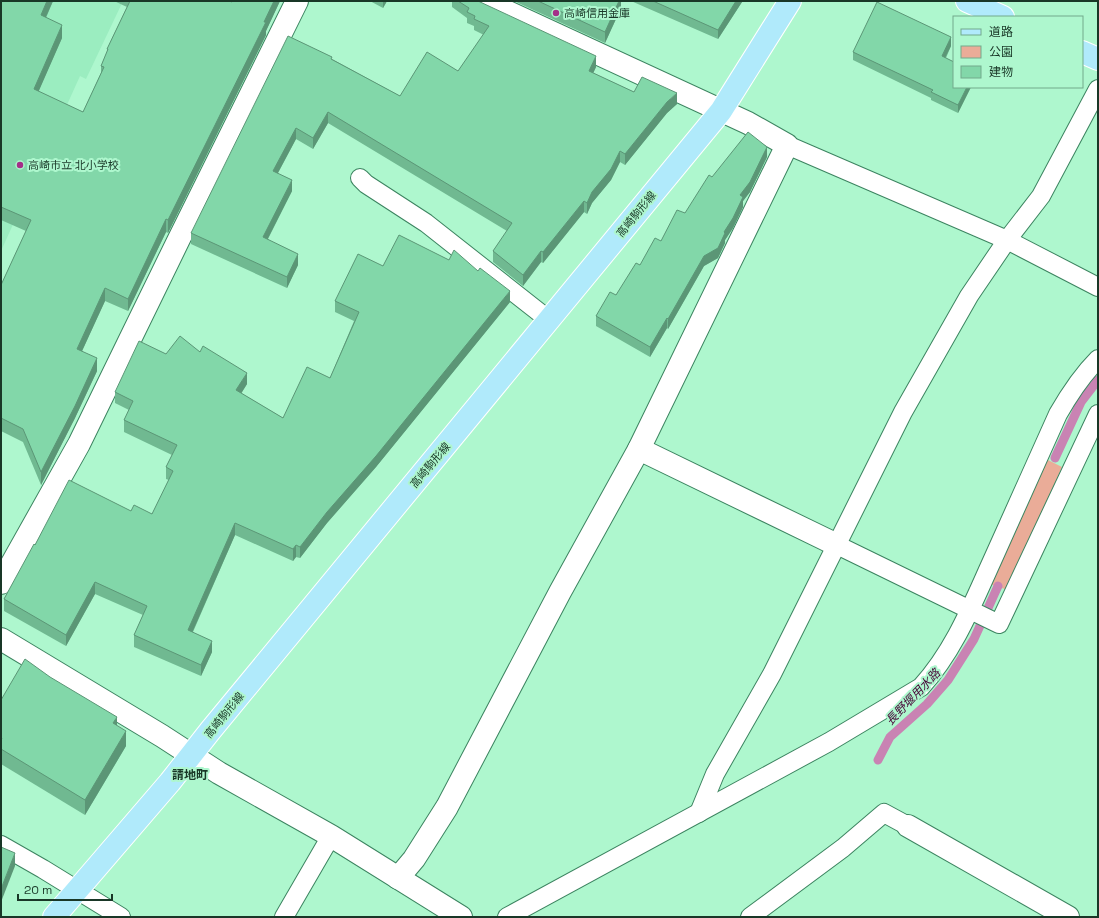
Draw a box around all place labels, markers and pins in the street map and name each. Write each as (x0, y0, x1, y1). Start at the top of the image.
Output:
place label: 高崎信用金庫 (564, 6, 630, 20)
marker: 高崎信用金庫 (551, 8, 561, 18)
place label: 高崎市立 北小学校 (28, 158, 119, 172)
marker: 高崎市立 北小学校 (15, 160, 25, 170)

